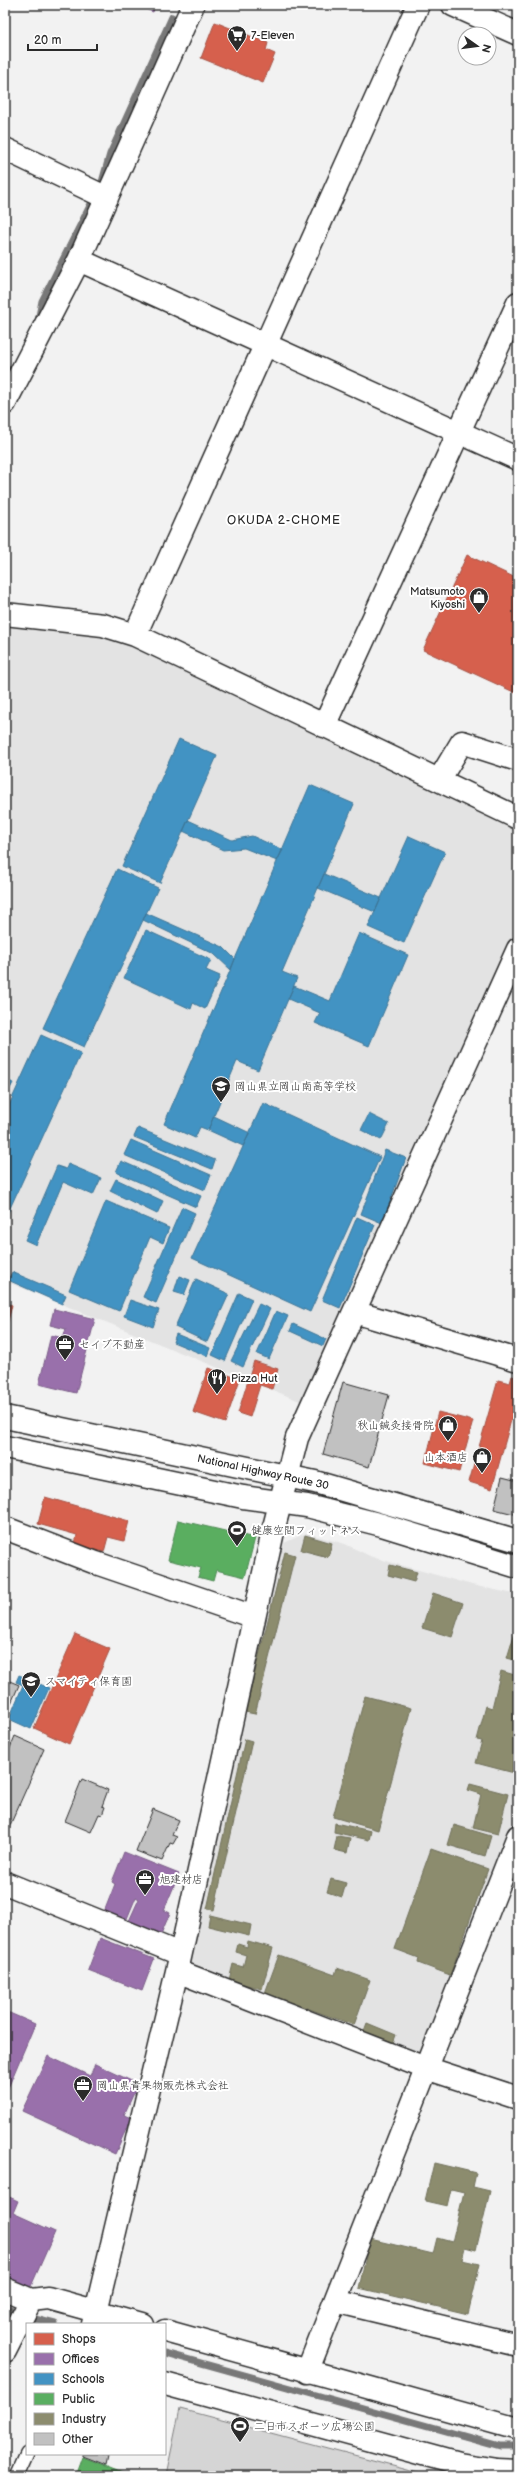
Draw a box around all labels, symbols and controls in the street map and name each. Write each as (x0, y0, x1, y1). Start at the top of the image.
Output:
supermarket icon: 7-Eleven (226, 24, 248, 52)
scale bar (28, 26, 97, 52)
north arrow (457, 26, 497, 66)
place label: 7-Eleven (251, 29, 294, 42)
text: 20 m (34, 33, 61, 48)
text: N (479, 43, 494, 54)
district label: OKUDA 2-CHOME (227, 513, 341, 528)
place label: Matsumoto Kiyoshi (410, 585, 465, 611)
shop icon: Matsumoto Kiyoshi (468, 586, 490, 614)
school or university icon: 岡山県立岡山南高等学校 (210, 1075, 232, 1103)
place label: 岡山県立岡山南高等学校 (235, 1080, 356, 1093)
office icon: セイブ不動産 (54, 1333, 76, 1361)
place label: セイブ不動産 (79, 1338, 145, 1351)
restaurant icon: Pizza Hut (206, 1367, 228, 1395)
place label: Pizza Hut (231, 1372, 278, 1385)
shop icon: 秋山鍼灸接骨院 (437, 1414, 459, 1442)
place label: 秋山鍼灸接骨院 (357, 1419, 434, 1432)
shop icon: 山本酒店 (471, 1446, 493, 1474)
place label: 山本酒店 (424, 1451, 468, 1464)
street label: National Highway Route 30 (196, 1452, 330, 1492)
sports icon: 健康空間フィットネス (226, 1519, 248, 1547)
place label: 健康空間フィットネス (251, 1524, 361, 1537)
school or university icon: スマイティ保育園 (20, 1670, 42, 1698)
place label: スマイティ保育園 (45, 1675, 132, 1688)
office icon: 旭建材店 (134, 1868, 156, 1896)
place label: 旭建材店 (159, 1873, 203, 1886)
office icon: 岡山県青果物販売株式会社 (72, 2074, 94, 2102)
place label: 岡山県青果物販売株式会社 (97, 2079, 229, 2092)
legend (26, 2323, 166, 2455)
text: Shops (62, 2332, 96, 2347)
text: Offices (62, 2352, 99, 2367)
text: Schools (62, 2372, 105, 2387)
text: Public (62, 2392, 95, 2407)
text: Industry (62, 2412, 107, 2427)
sports icon: 二日市スポーツ広場公園 (229, 2415, 251, 2443)
place label: 二日市スポーツ広場公園 (254, 2420, 375, 2433)
text: Other (62, 2432, 94, 2447)

